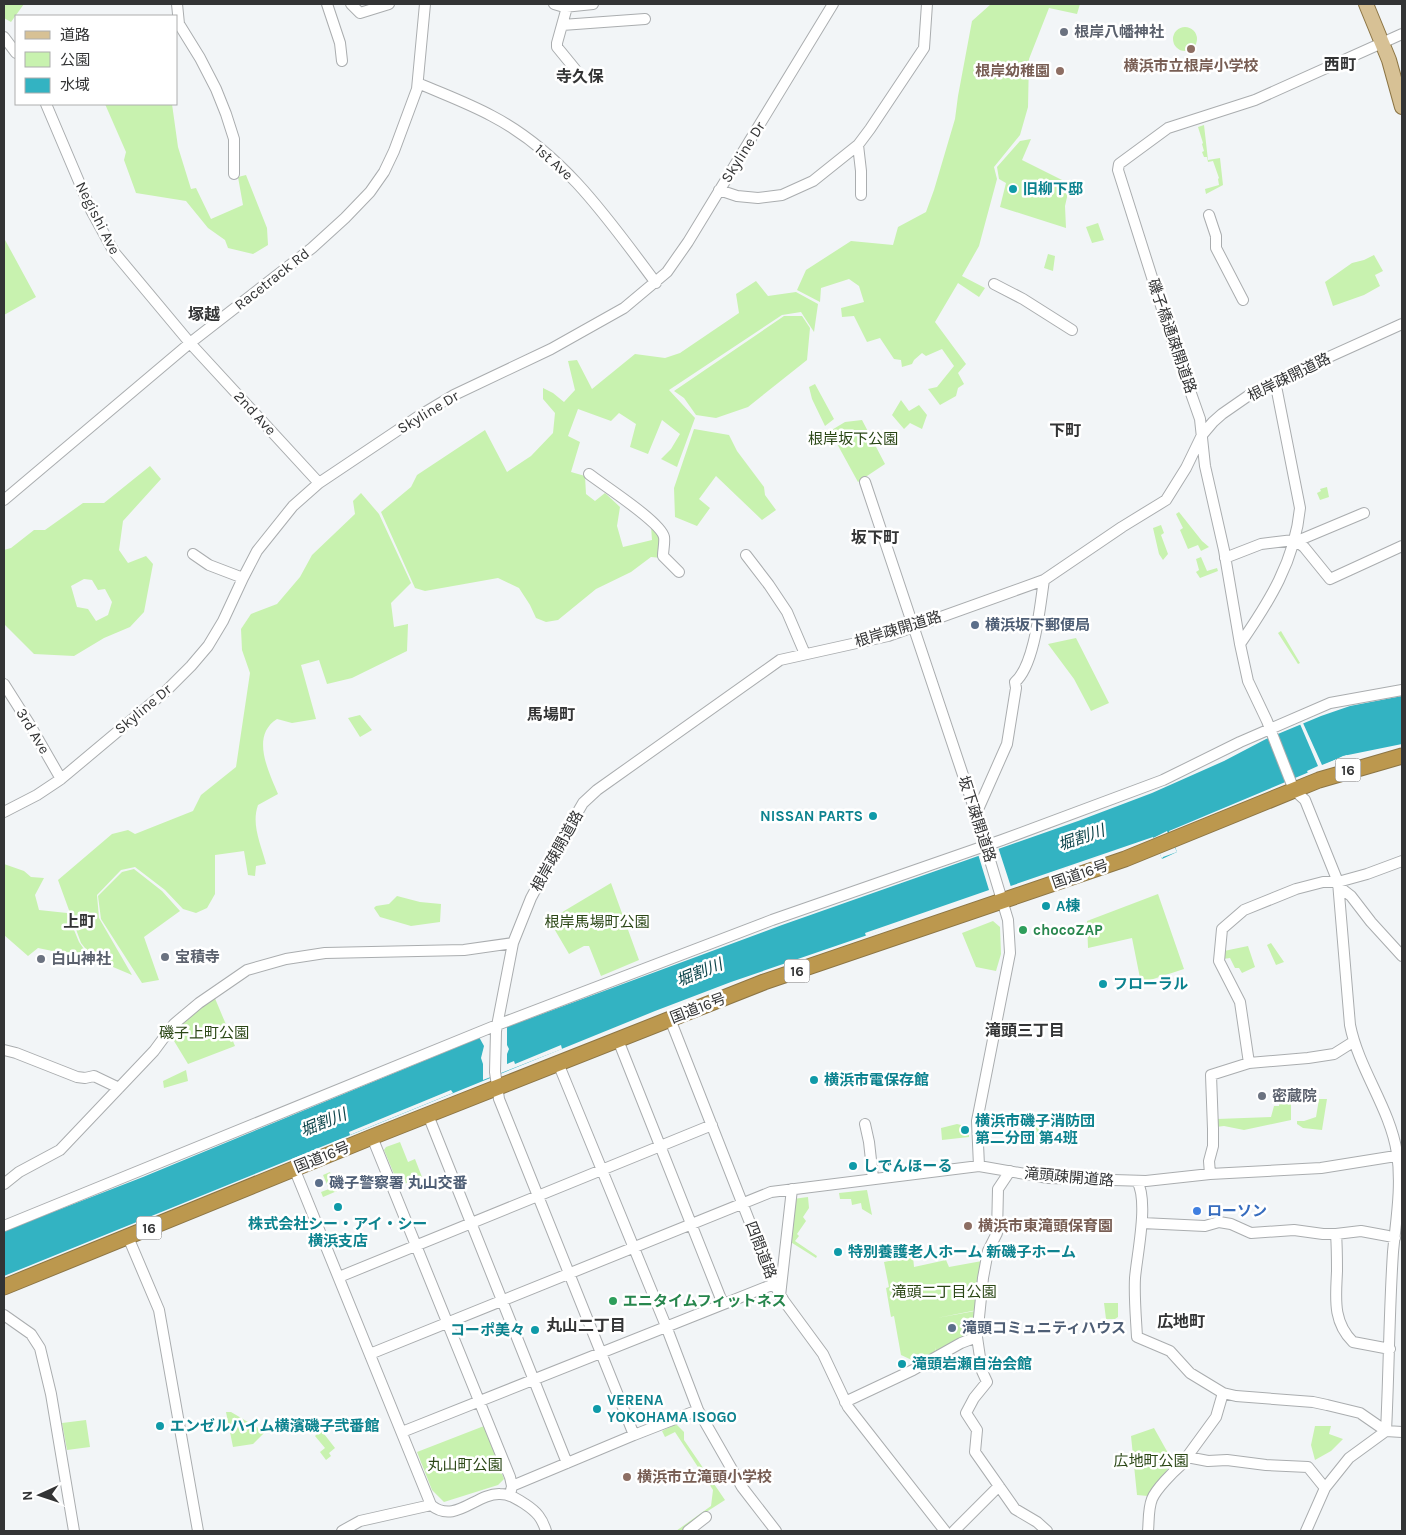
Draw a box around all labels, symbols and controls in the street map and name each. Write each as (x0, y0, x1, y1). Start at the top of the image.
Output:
legend (15, 15, 178, 105)
place label: 根岸八幡神社 (1074, 23, 1164, 41)
text: 道路 (60, 26, 90, 44)
marker: 根岸八幡神社 (1058, 26, 1070, 38)
marker: 横浜市立根岸小学校 (1185, 43, 1197, 55)
text: 公園 (60, 51, 90, 69)
district label: 西町 (1324, 55, 1356, 74)
place label: 横浜市立根岸小学校 (1123, 57, 1259, 75)
place label: 根岸幼稚園 (975, 62, 1050, 80)
marker: 根岸幼稚園 (1054, 65, 1066, 77)
district label: 寺久保 (556, 67, 604, 86)
text: 水域 (60, 76, 90, 94)
street label: Skyline Dr (717, 118, 769, 186)
street label: 1st Ave (531, 140, 577, 184)
street label: Negishi Ave (72, 179, 124, 257)
place label: 旧柳下邸 (1023, 180, 1083, 198)
marker: 旧柳下邸 (1007, 183, 1019, 195)
street label: Racetrack Rd (231, 244, 313, 314)
street label: 磯子橋通疎開道路 (1144, 276, 1200, 396)
district label: 塚越 (188, 305, 220, 324)
street label: 根岸疎開道路 (1245, 349, 1333, 405)
street label: Skyline Dr (394, 386, 463, 437)
street label: 2nd Ave (230, 387, 280, 439)
district label: 下町 (1049, 421, 1081, 440)
park label: 根岸坂下公園 (808, 430, 898, 448)
district label: 坂下町 (851, 528, 899, 547)
street label: 根岸疎開道路 (852, 607, 944, 651)
place label: 横浜坂下郵便局 (985, 616, 1090, 634)
marker: 横浜坂下郵便局 (969, 619, 981, 631)
street label: Skyline Dr (111, 680, 175, 738)
street label: 3rd Ave (12, 705, 54, 757)
district label: 馬場町 (527, 705, 575, 724)
road number: 16 (1336, 758, 1360, 782)
street label: 坂下疎開道路 (955, 773, 999, 865)
street label: 根岸疎開道路 (527, 807, 587, 895)
place label: NISSAN PARTS (760, 807, 863, 825)
marker: NISSAN PARTS (867, 810, 879, 822)
water label: 堀割川 (1055, 820, 1109, 854)
street label: 国道16号 (1049, 856, 1111, 892)
place label: A棟 (1056, 897, 1080, 915)
marker: A棟 (1040, 900, 1052, 912)
district label: 上町 (63, 912, 95, 931)
park label: 根岸馬場町公園 (544, 913, 650, 931)
place label: chocoZAP (1033, 921, 1103, 939)
marker: chocoZAP (1017, 924, 1029, 936)
place label: 宝積寺 (175, 948, 220, 966)
place label: 白山神社 (51, 950, 111, 968)
marker: 宝積寺 (159, 951, 171, 963)
marker: 白山神社 (35, 953, 47, 965)
water label: 堀割川 (673, 954, 727, 990)
road number: 16 (784, 959, 810, 982)
place label: フローラル (1113, 975, 1188, 993)
marker: フローラル (1097, 978, 1109, 990)
street label: 国道16号 (667, 989, 729, 1027)
district label: 滝頭三丁目 (985, 1021, 1065, 1040)
park label: 磯子上町公園 (159, 1024, 249, 1042)
place label: 横浜市電保存館 (824, 1071, 929, 1089)
marker: 横浜市電保存館 (808, 1074, 820, 1086)
place label: 密蔵院 (1272, 1087, 1317, 1105)
marker: 密蔵院 (1256, 1090, 1268, 1102)
water label: 堀割川 (297, 1104, 351, 1140)
place label: 横浜市磯子消防団 第二分団 第4班 (975, 1112, 1095, 1147)
marker: 横浜市磯子消防団 第二分団 第4班 (959, 1124, 971, 1136)
street label: 国道16号 (291, 1138, 353, 1176)
place label: しでんほーる (863, 1157, 953, 1175)
marker: しでんほーる (847, 1160, 859, 1172)
street label: 滝頭疎開道路 (1023, 1164, 1115, 1190)
place label: 磯子警察署 丸山交番 (329, 1174, 468, 1192)
marker: 磯子警察署 丸山交番 (313, 1177, 325, 1189)
marker: 株式会社シー・アイ・シー 横浜支店 (332, 1201, 344, 1213)
place label: ローソン (1207, 1202, 1267, 1220)
marker: ローソン (1191, 1205, 1203, 1217)
place label: 株式会社シー・アイ・シー 横浜支店 (248, 1215, 428, 1250)
road number: 16 (136, 1216, 162, 1240)
place label: 横浜市東滝頭保育園 (978, 1217, 1113, 1235)
street label: 四間道路 (742, 1219, 780, 1281)
marker: 横浜市東滝頭保育園 (962, 1220, 974, 1232)
place label: 特別養護老人ホーム 新磯子ホーム (848, 1243, 1076, 1261)
marker: 特別養護老人ホーム 新磯子ホーム (832, 1246, 844, 1258)
park label: 滝頭二丁目公園 (891, 1283, 997, 1301)
place label: エニタイムフィットネス (623, 1292, 787, 1310)
marker: エニタイムフィットネス (607, 1295, 619, 1307)
district label: 広地町 (1157, 1312, 1205, 1331)
district label: 丸山二丁目 (546, 1316, 626, 1335)
place label: 滝頭コミュニティハウス (962, 1319, 1126, 1337)
place label: コーポ美々 (450, 1321, 525, 1339)
marker: 滝頭コミュニティハウス (946, 1322, 958, 1334)
marker: コーポ美々 (529, 1324, 541, 1336)
place label: 滝頭岩瀬自治会館 (912, 1355, 1032, 1373)
marker: 滝頭岩瀬自治会館 (896, 1358, 908, 1370)
place label: VERENA YOKOHAMA ISOGO (607, 1391, 737, 1426)
marker: VERENA YOKOHAMA ISOGO (591, 1403, 603, 1415)
place label: エンゼルハイム横濱磯子弐番館 (170, 1417, 379, 1435)
marker: エンゼルハイム横濱磯子弐番館 (154, 1420, 166, 1432)
park label: 広地町公園 (1113, 1452, 1189, 1470)
park label: 丸山町公園 (427, 1456, 503, 1474)
place label: 横浜市立滝頭小学校 (637, 1468, 772, 1486)
north arrow (15, 1470, 65, 1520)
marker: 横浜市立滝頭小学校 (621, 1471, 633, 1483)
text: N (19, 1490, 36, 1501)

